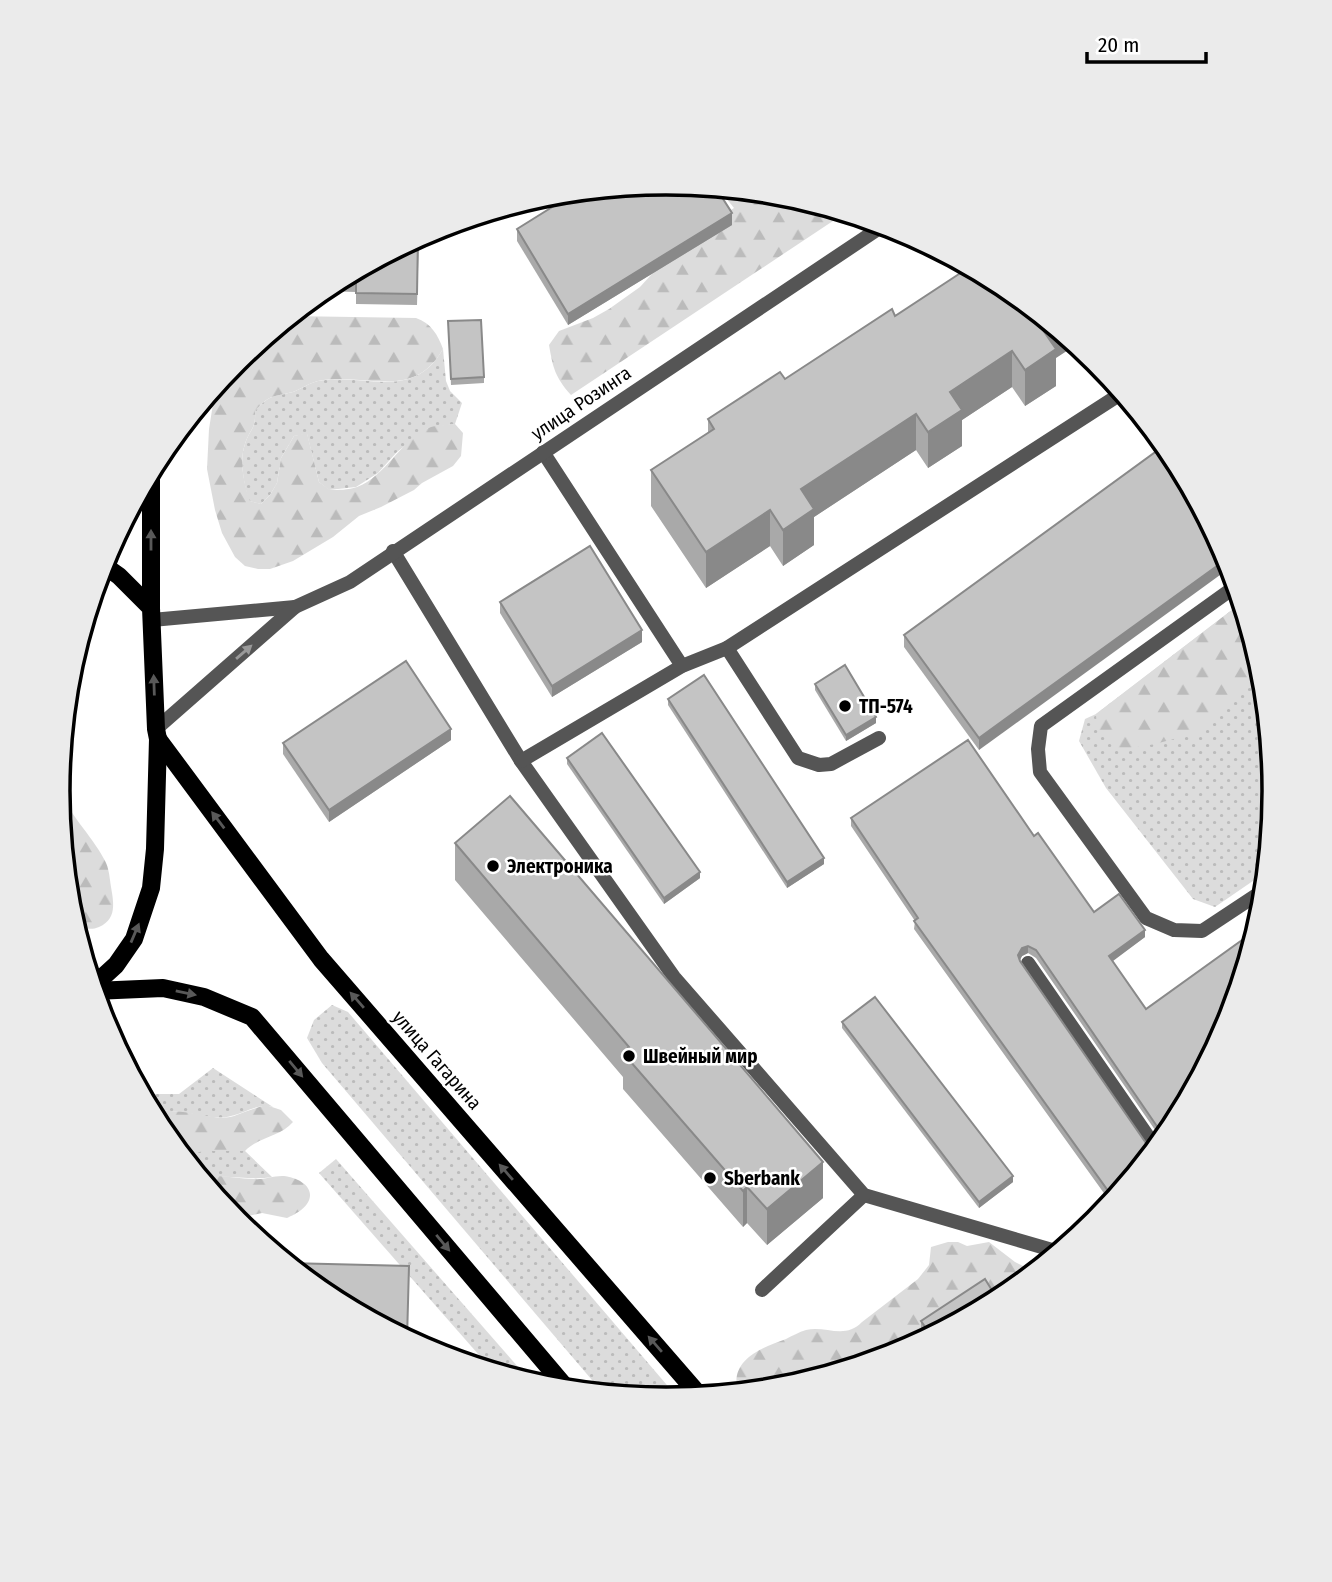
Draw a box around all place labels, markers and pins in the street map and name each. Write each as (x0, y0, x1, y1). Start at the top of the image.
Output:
place label: ТП-574 (859, 695, 913, 718)
marker: ТП-574 (837, 698, 853, 714)
place label: Электроника (507, 855, 613, 878)
marker: Электроника (485, 858, 501, 874)
place label: Швейный мир (643, 1045, 757, 1068)
marker: Швейный мир (621, 1048, 637, 1064)
place label: Sberbank (724, 1167, 800, 1190)
marker: Sberbank (702, 1170, 718, 1186)

